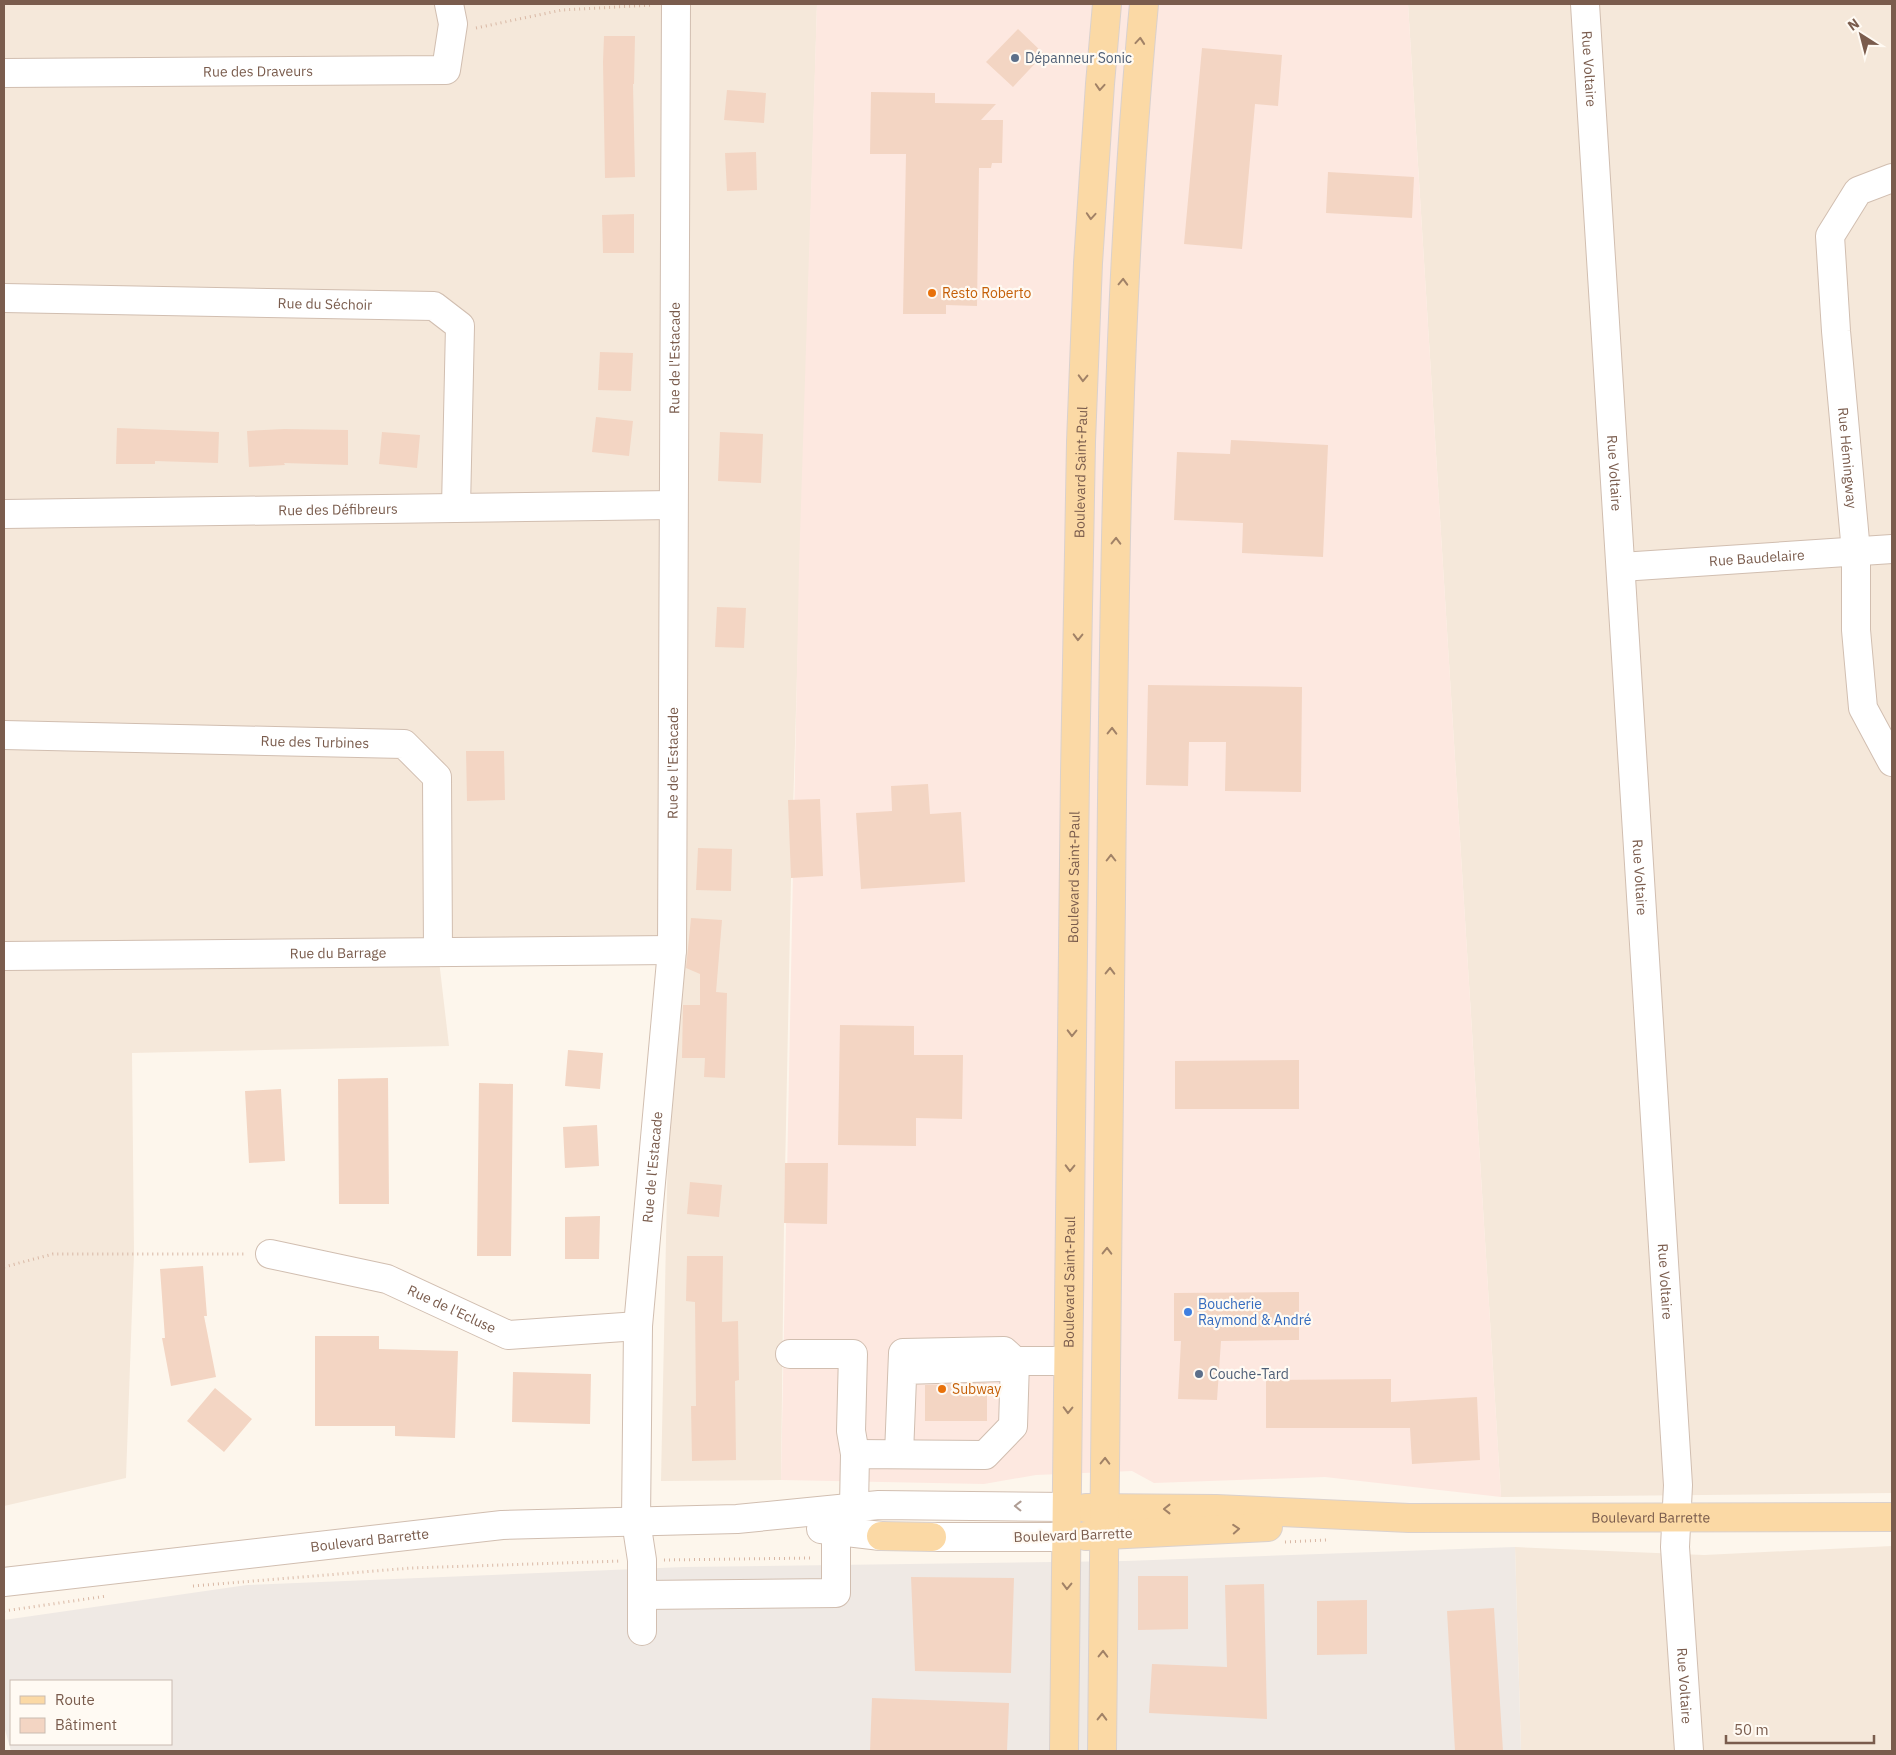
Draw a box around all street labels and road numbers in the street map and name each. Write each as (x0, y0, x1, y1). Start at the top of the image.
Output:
street label: Rue Voltaire (1578, 30, 1600, 108)
street label: Rue des Draveurs (203, 62, 313, 81)
street label: Rue du Séchoir (277, 294, 372, 314)
street label: Rue de l'Estacade (665, 302, 684, 414)
street label: Boulevard Saint-Paul (1070, 406, 1091, 538)
street label: Rue Hémingway (1834, 406, 1861, 509)
street label: Rue Voltaire (1603, 434, 1626, 512)
street label: Rue des Défibreurs (278, 500, 398, 519)
street label: Rue Baudelaire (1708, 546, 1805, 570)
street label: Rue de l'Estacade (664, 707, 682, 819)
street label: Rue des Turbines (261, 732, 369, 752)
street label: Boulevard Saint-Paul (1064, 811, 1084, 943)
street label: Rue Voltaire (1628, 839, 1651, 916)
street label: Rue du Barrage (290, 944, 387, 962)
street label: Rue de l'Estacade (638, 1110, 666, 1224)
street label: Boulevard Saint-Paul (1060, 1216, 1079, 1348)
street label: Rue Voltaire (1654, 1243, 1677, 1320)
street label: Rue de l'Ecluse (405, 1281, 499, 1337)
street label: Boulevard Barrette (1591, 1508, 1711, 1527)
street label: Boulevard Barrette (309, 1524, 430, 1556)
street label: Boulevard Barrette (1013, 1524, 1133, 1546)
street label: Rue Voltaire (1673, 1647, 1696, 1725)

